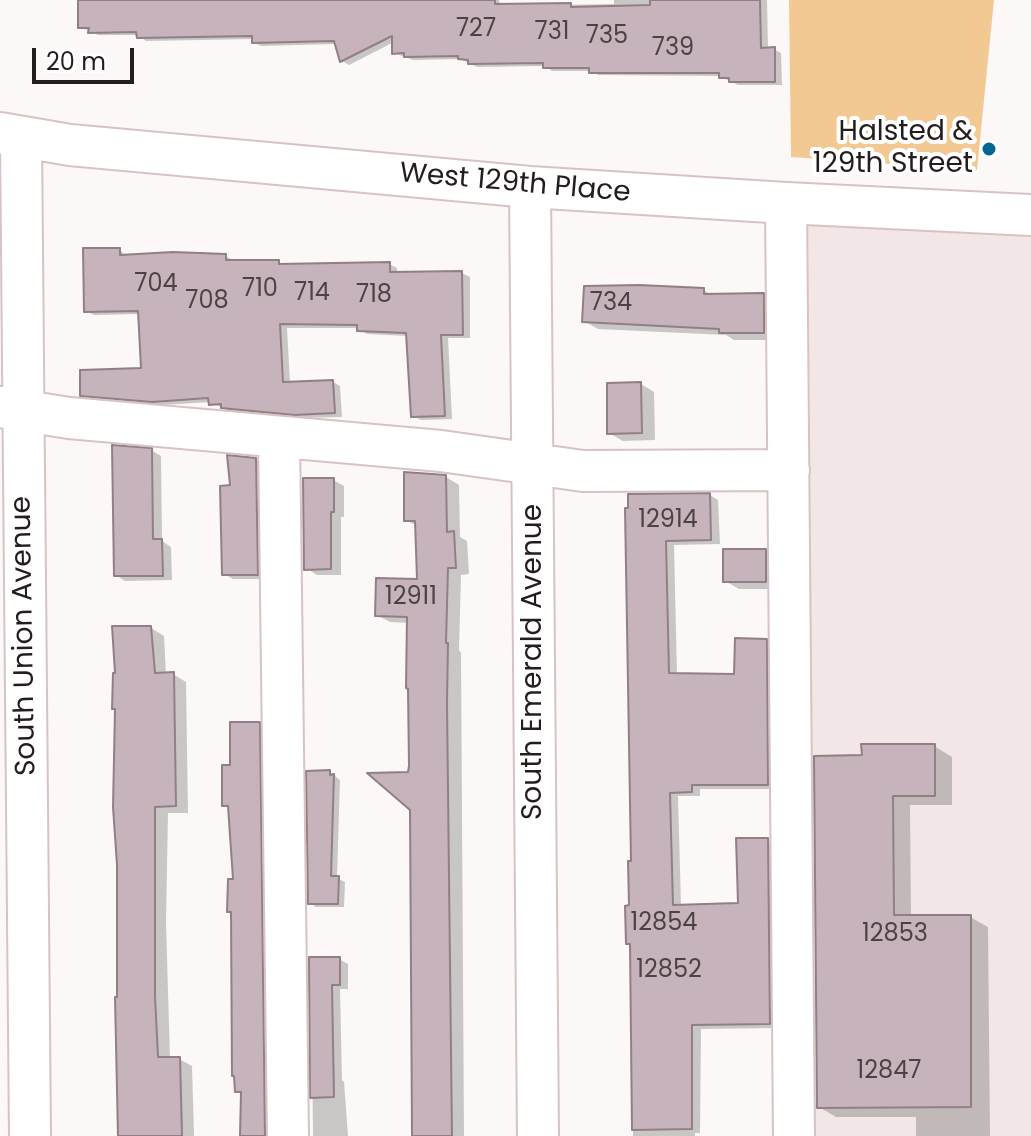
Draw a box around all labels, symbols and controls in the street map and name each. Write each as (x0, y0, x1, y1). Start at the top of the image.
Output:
house number: 727 (456, 16, 496, 44)
house number: 731 (535, 19, 569, 47)
house number: 735 (586, 23, 628, 51)
scale bar (36, 32, 138, 82)
house number: 739 (652, 35, 694, 63)
text: 20 m (46, 45, 106, 78)
place label: Halsted & 129th Street (813, 116, 973, 182)
marker: Halsted & 129th Street (980, 140, 998, 158)
street label: West 129th Place (398, 157, 632, 211)
house number: 704 (134, 271, 178, 299)
house number: 710 (242, 276, 278, 304)
house number: 714 (294, 280, 330, 308)
house number: 718 (356, 282, 392, 310)
house number: 708 (185, 288, 229, 316)
house number: 734 (590, 290, 632, 318)
street label: South Union Avenue (6, 496, 44, 776)
street label: South Emerald Avenue (517, 504, 551, 820)
house number: 12914 (638, 507, 698, 535)
house number: 12911 (385, 584, 437, 612)
house number: 12854 (631, 910, 697, 938)
house number: 12853 (862, 921, 928, 949)
house number: 12852 (636, 957, 702, 985)
house number: 12847 (857, 1058, 921, 1086)

